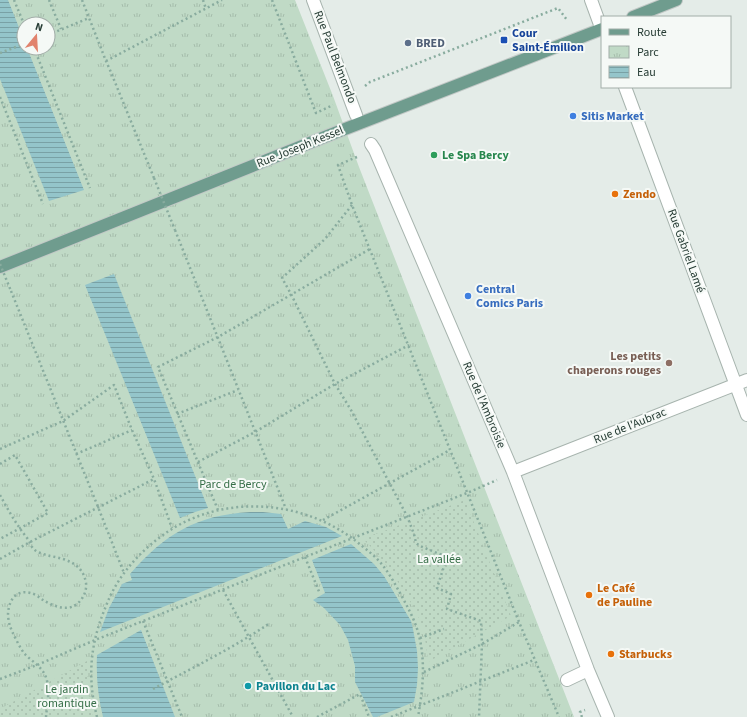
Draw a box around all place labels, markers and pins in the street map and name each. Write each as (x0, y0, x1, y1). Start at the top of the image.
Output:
place label: Cour Saint-Émilion (512, 25, 584, 56)
place label: BRED (416, 35, 445, 52)
marker: Cour Saint-Émilion (499, 35, 509, 45)
marker: BRED (403, 38, 413, 48)
place label: Sitis Market (581, 108, 644, 125)
marker: Sitis Market (568, 111, 578, 121)
place label: Le Spa Bercy (442, 147, 510, 164)
marker: Le Spa Bercy (429, 150, 439, 160)
place label: Zendo (623, 186, 656, 203)
marker: Zendo (610, 189, 620, 199)
place label: Central Comics Paris (476, 281, 543, 312)
marker: Central Comics Paris (463, 291, 473, 301)
place label: Les petits chaperons rouges (567, 348, 661, 379)
marker: Les petits chaperons rouges (664, 358, 674, 368)
place label: Le Café de Pauline (597, 580, 652, 611)
marker: Le Café de Pauline (584, 590, 594, 600)
place label: Starbucks (619, 646, 672, 663)
marker: Starbucks (606, 649, 616, 659)
place label: Pavillon du Lac (256, 678, 336, 695)
marker: Pavillon du Lac (243, 681, 253, 691)

